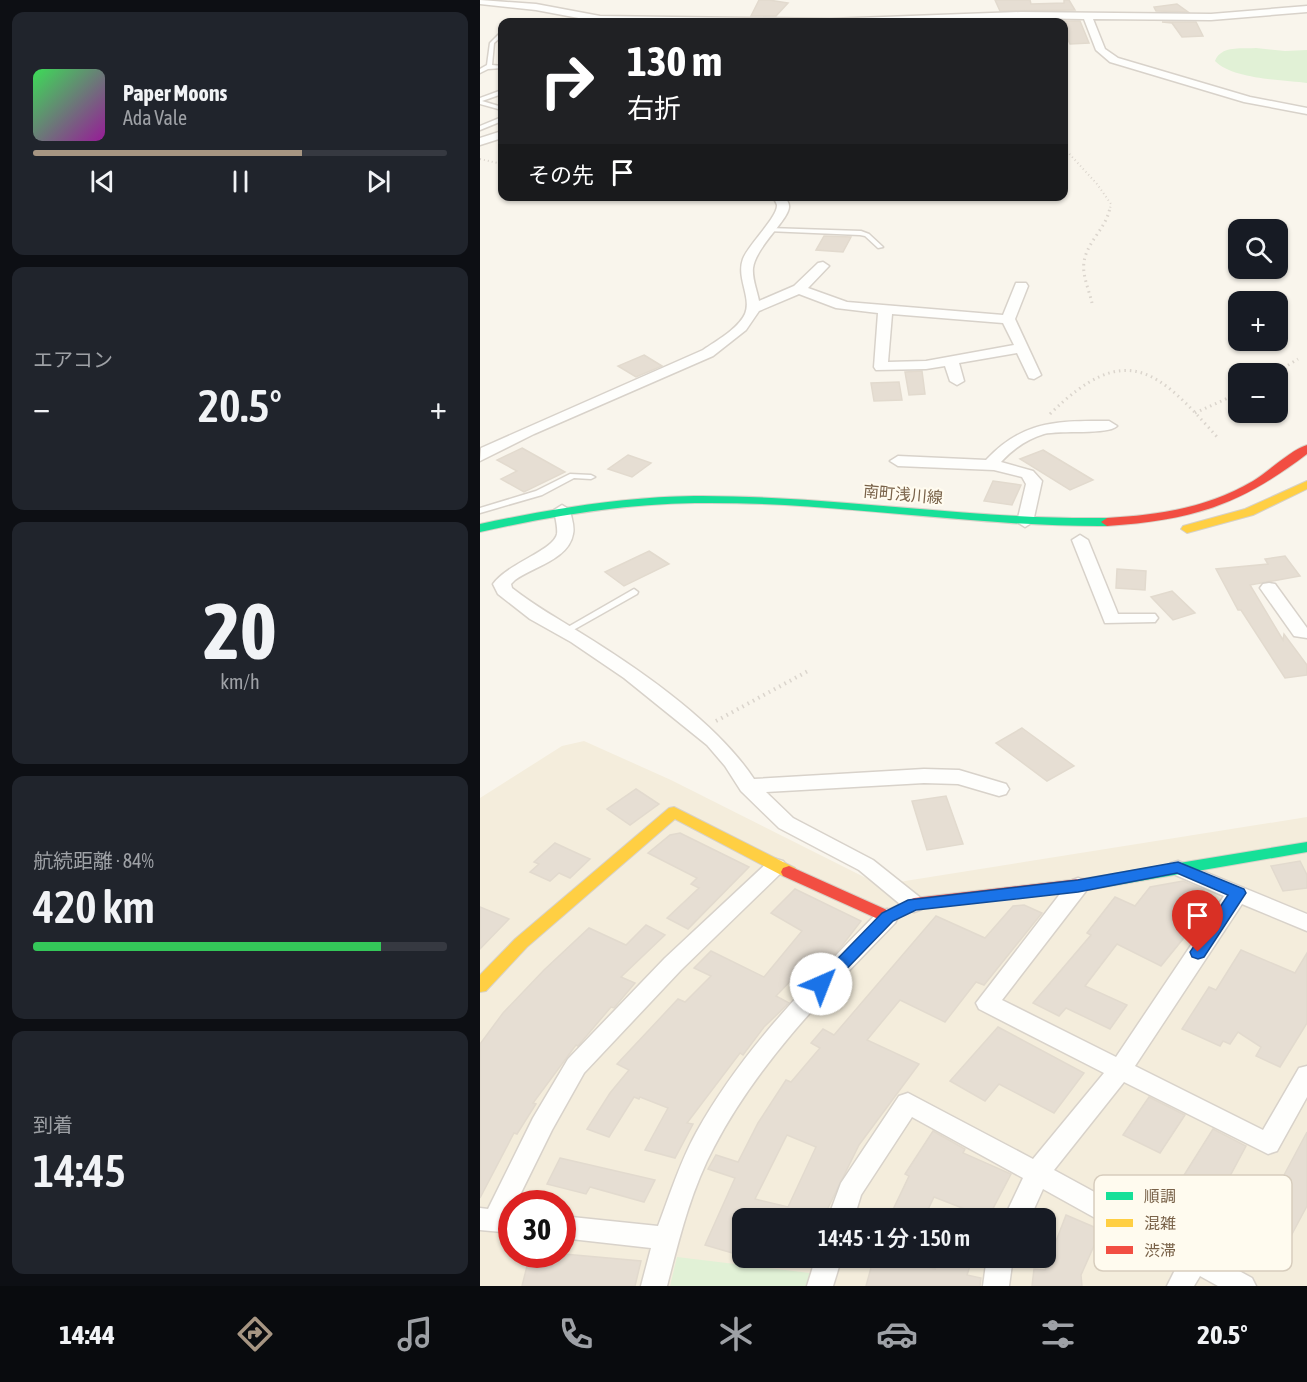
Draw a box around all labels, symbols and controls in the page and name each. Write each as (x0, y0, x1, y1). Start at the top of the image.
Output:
text: 130 m (627, 37, 722, 85)
icon: right (528, 42, 606, 120)
text: Paper Moons (123, 80, 227, 106)
text: 右折 (627, 93, 681, 124)
text: Ada Vale (123, 106, 187, 129)
icon: arrive (606, 156, 639, 189)
text: その先 (528, 162, 594, 188)
icon: previous (86, 165, 119, 198)
icon: pause (224, 165, 257, 198)
icon: next (362, 165, 395, 198)
map controls (1228, 219, 1288, 423)
button: search (1228, 219, 1288, 279)
button: + (1228, 291, 1288, 351)
text: エアコン (33, 348, 113, 371)
button: − (1228, 363, 1288, 423)
text: 20.5° (198, 380, 282, 432)
text: − (33, 388, 50, 426)
text: + (430, 388, 447, 426)
street label: 南町浅川線 (862, 482, 944, 506)
text: 20 (203, 586, 277, 676)
text: km/h (220, 670, 260, 693)
text: 航続距離 · 84% (33, 849, 154, 872)
text: 420 km (33, 881, 155, 933)
pin (1172, 890, 1223, 952)
icon: arrive (1181, 899, 1214, 932)
position arrow (789, 952, 853, 1016)
text: 到着 (33, 1113, 73, 1136)
text: 14:45 (33, 1145, 126, 1197)
legend (1094, 1175, 1292, 1271)
text: 順調 (1144, 1187, 1176, 1205)
speed limit sign: 30 (498, 1190, 576, 1268)
text: 混雑 (1144, 1214, 1176, 1232)
text: 14:45 · 1 分 · 150 m (818, 1225, 970, 1251)
text: 渋滞 (1144, 1241, 1176, 1259)
icon: directions (234, 1313, 276, 1355)
icon: music (394, 1313, 436, 1355)
icon: phone (555, 1313, 597, 1355)
icon: climate (715, 1313, 757, 1355)
icon: car (876, 1313, 918, 1355)
icon: filters (1037, 1313, 1079, 1355)
text: 14:44 (59, 1319, 115, 1350)
text: 20.5° (1197, 1319, 1248, 1350)

